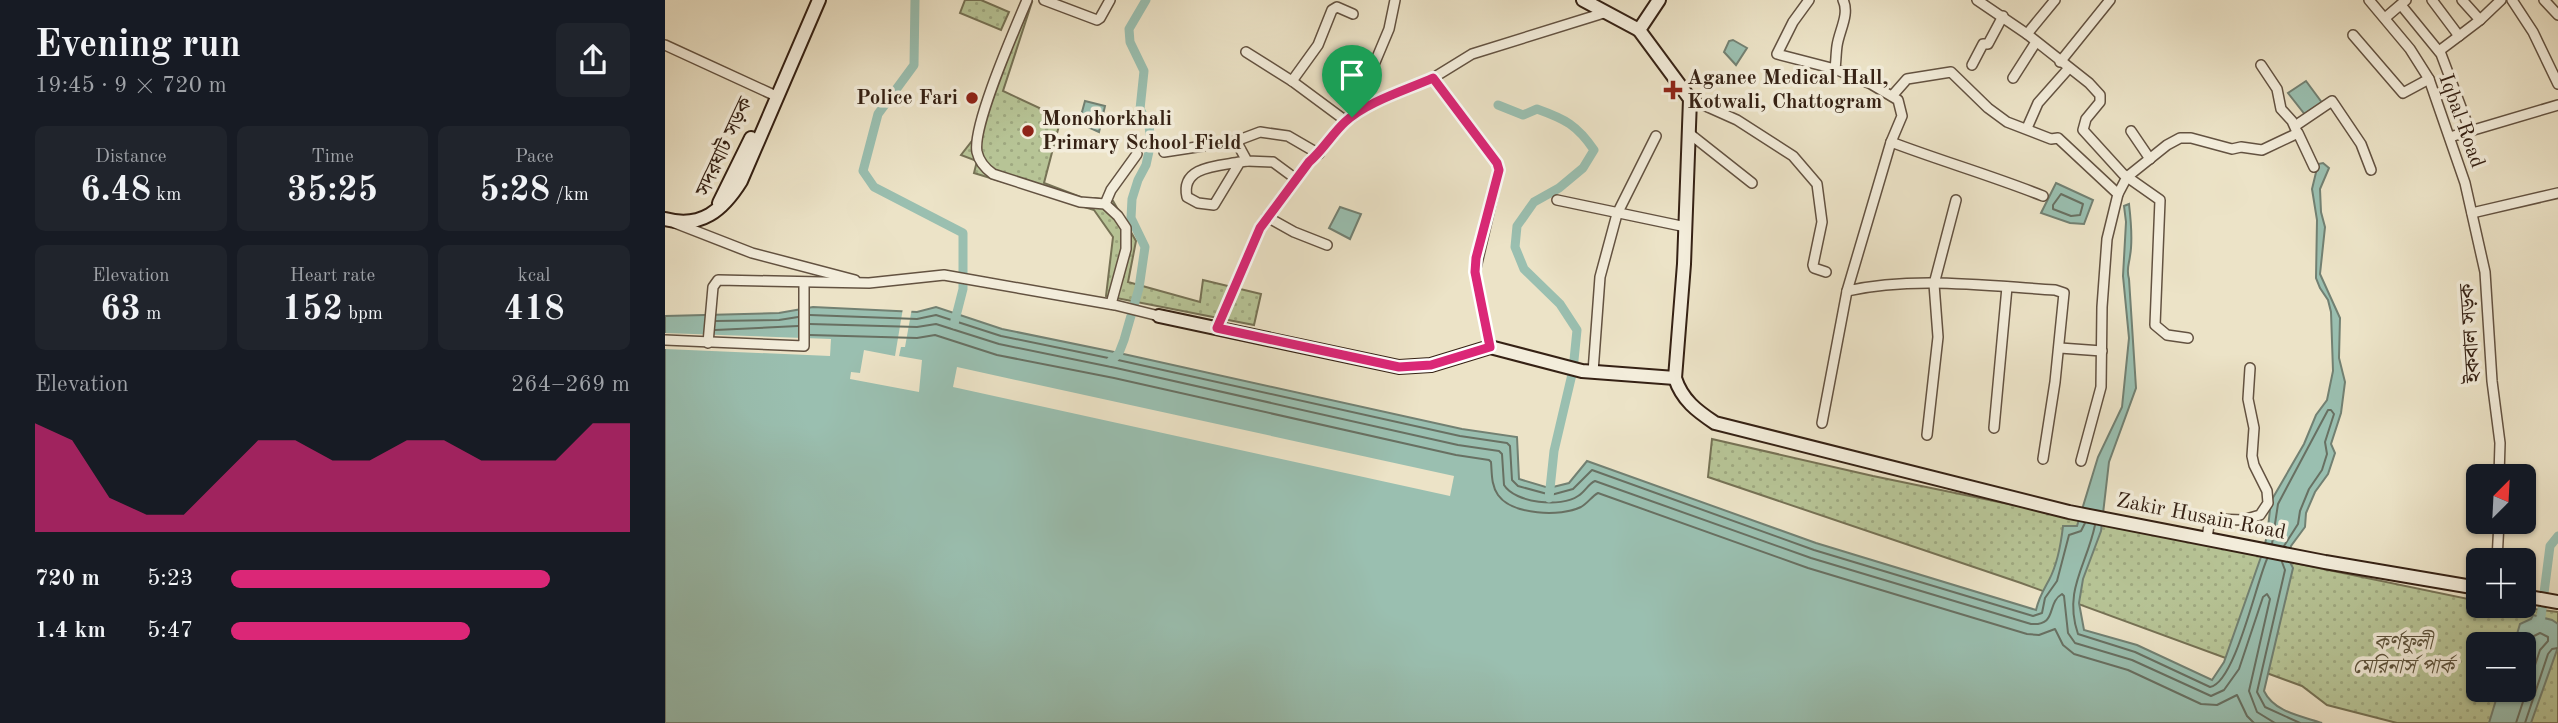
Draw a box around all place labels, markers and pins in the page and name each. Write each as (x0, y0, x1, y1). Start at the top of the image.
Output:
pin (1322, 45, 1382, 117)
place label: Aganee Medical Hall, Kotwali, Chattogram (1687, 68, 1888, 113)
marker: Aganee Medical Hall, Kotwali, Chattogram (1665, 82, 1681, 98)
place label: Police Fari (856, 88, 958, 109)
marker: Police Fari (964, 90, 980, 106)
place label: Monohorkhali Primary School Field (1042, 109, 1242, 154)
marker: Monohorkhali Primary School Field (1020, 123, 1036, 139)

